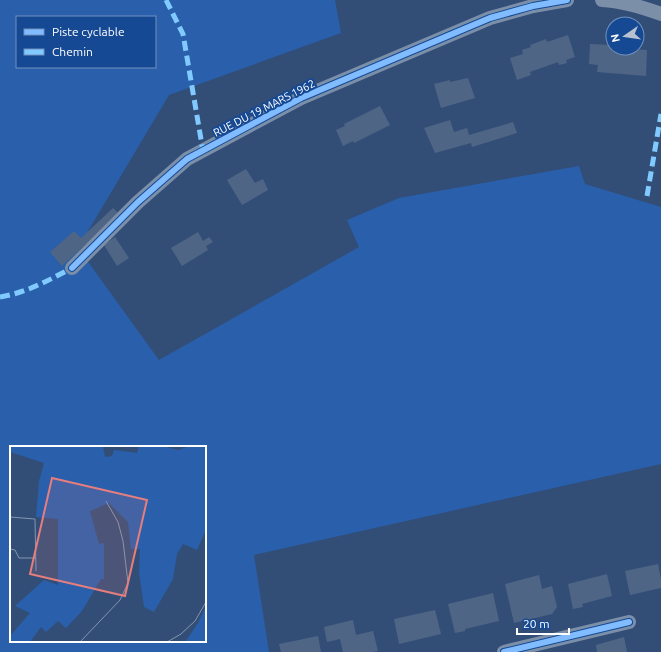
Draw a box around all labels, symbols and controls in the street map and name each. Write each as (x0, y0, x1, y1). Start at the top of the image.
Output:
legend (16, 16, 156, 68)
north arrow (605, 16, 645, 56)
text: Piste cyclable (52, 25, 125, 38)
text: N (608, 33, 622, 44)
text: Chemin (52, 45, 93, 58)
street label: RUE DU 19 MARS 1962 (211, 77, 317, 139)
inset map (10, 446, 206, 642)
scale bar (517, 610, 569, 636)
text: 20 m (523, 617, 550, 630)

